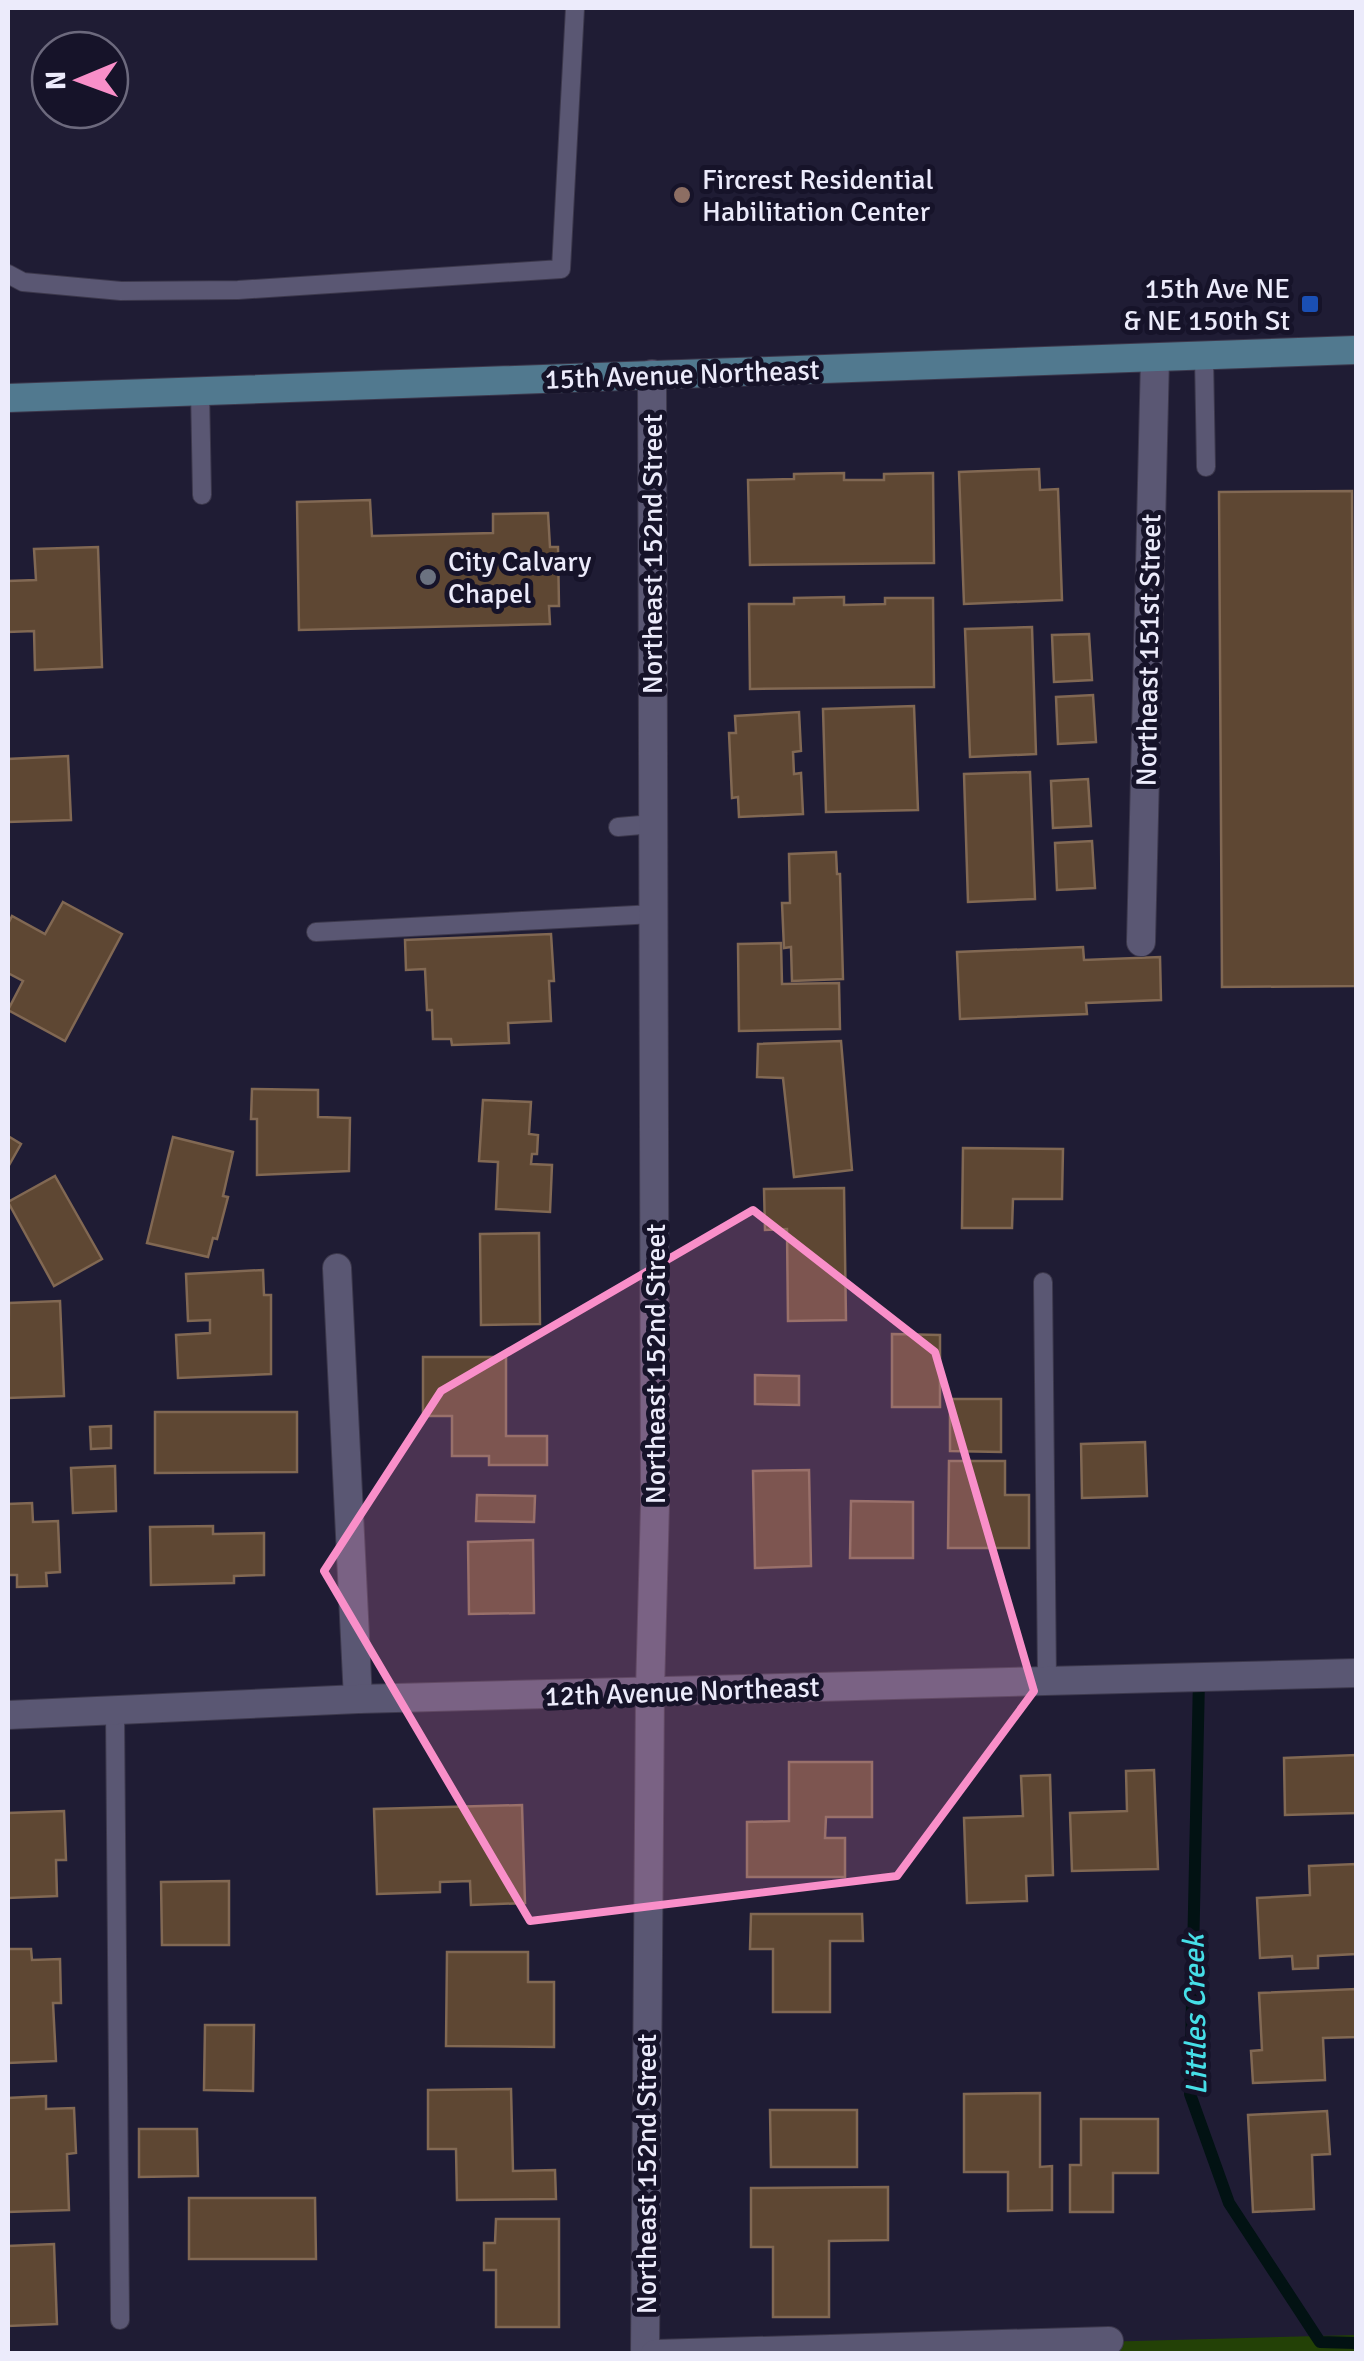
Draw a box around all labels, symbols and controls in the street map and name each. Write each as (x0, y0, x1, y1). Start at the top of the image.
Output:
north arrow (30, 30, 130, 130)
text: N (39, 70, 73, 90)
place label: Fircrest Residential Habilitation Center (702, 163, 934, 229)
marker: Fircrest Residential Habilitation Center (671, 184, 693, 206)
place label: 15th Ave NE & NE 150th St (1123, 272, 1290, 338)
marker: 15th Ave NE & NE 150th St (1299, 293, 1321, 315)
street label: 15th Avenue Northeast (544, 353, 820, 397)
street label: Northeast 152nd Street (636, 414, 670, 694)
street label: Northeast 151st Street (1130, 513, 1168, 787)
place label: City Calvary Chapel (448, 545, 591, 611)
marker: City Calvary Chapel (417, 566, 439, 588)
street label: Northeast 152nd Street (639, 1224, 673, 1504)
street label: 12th Avenue Northeast (544, 1670, 820, 1714)
water label: Littles Creek (1176, 1931, 1215, 2096)
street label: Northeast 152nd Street (630, 2034, 664, 2314)

